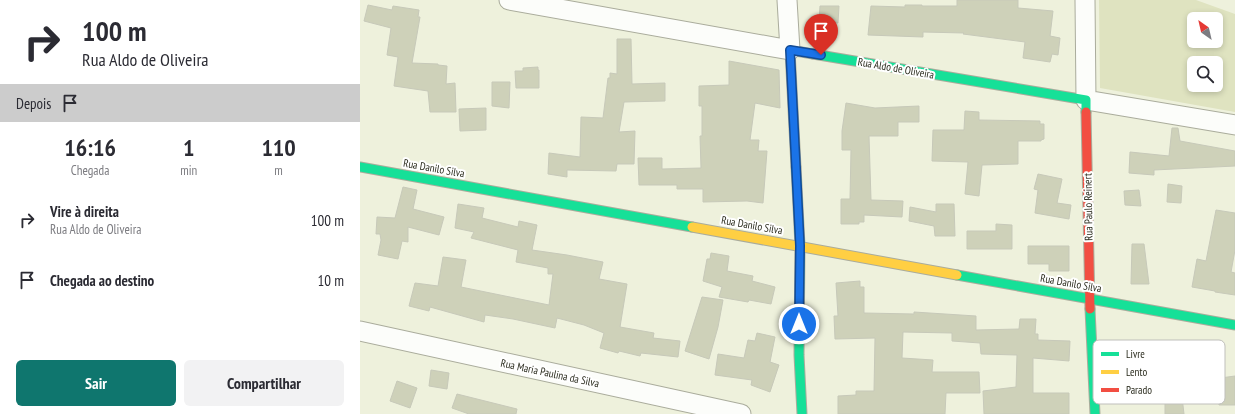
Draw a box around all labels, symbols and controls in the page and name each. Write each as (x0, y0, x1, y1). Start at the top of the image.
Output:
text: 100 m (82, 12, 146, 49)
north arrow (1187, 12, 1223, 48)
map controls (1187, 12, 1223, 92)
pin (804, 14, 838, 55)
icon: right (16, 16, 68, 68)
icon: arrive (810, 20, 832, 42)
text: Rua Aldo de Oliveira (82, 48, 209, 71)
street label: Rua Aldo de Oliveira (857, 54, 935, 82)
button: search (1187, 56, 1223, 92)
icon: arrive (59, 92, 81, 114)
text: Depois (16, 94, 51, 113)
text: 16:16 (64, 132, 116, 163)
text: 1 (183, 132, 194, 163)
text: 110 (261, 132, 296, 163)
street label: Rua Danilo Silva (402, 156, 466, 180)
text: Chegada (71, 162, 109, 179)
text: min (180, 162, 197, 179)
text: m (274, 162, 283, 179)
street label: Rua Paulo Reinert (1080, 173, 1096, 241)
text: Vire à direita (50, 202, 119, 221)
icon: right (16, 209, 38, 231)
text: 100 m (311, 211, 344, 230)
street label: Rua Danilo Silva (720, 213, 784, 237)
text: Rua Aldo de Oliveira (50, 221, 141, 238)
icon: arrive (16, 269, 38, 291)
text: Chegada ao destino (50, 271, 154, 290)
text: 10 m (318, 271, 344, 290)
street label: Rua Danilo Silva (1039, 271, 1103, 295)
position arrow (778, 303, 820, 345)
legend (1093, 340, 1225, 404)
text: Livre (1126, 347, 1145, 361)
street label: Rua Maria Paulina da Silva (499, 356, 601, 390)
button: Sair (16, 360, 176, 406)
button: Compartilhar (184, 360, 344, 406)
text: Lento (1126, 365, 1147, 379)
text: Parado (1126, 383, 1152, 397)

